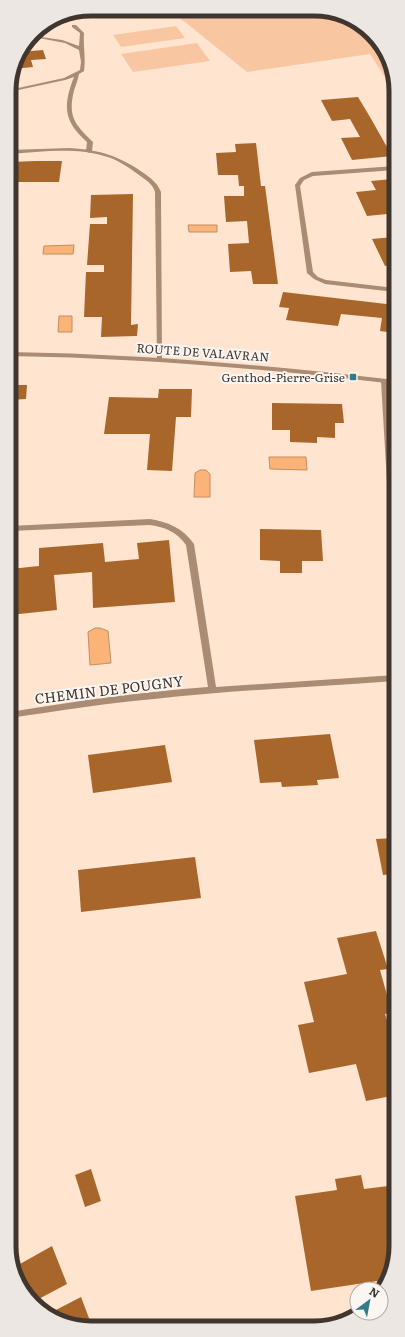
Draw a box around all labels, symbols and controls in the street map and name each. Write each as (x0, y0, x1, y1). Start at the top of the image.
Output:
street label: ROUTE DE VALAVRAN (136, 338, 270, 366)
place label: Genthod-Pierre-Grise (222, 368, 345, 386)
marker: Genthod-Pierre-Grise (348, 372, 358, 382)
street label: CHEMIN DE POUGNY (33, 670, 185, 708)
north arrow (349, 1281, 389, 1321)
text: N (367, 1282, 383, 1301)

